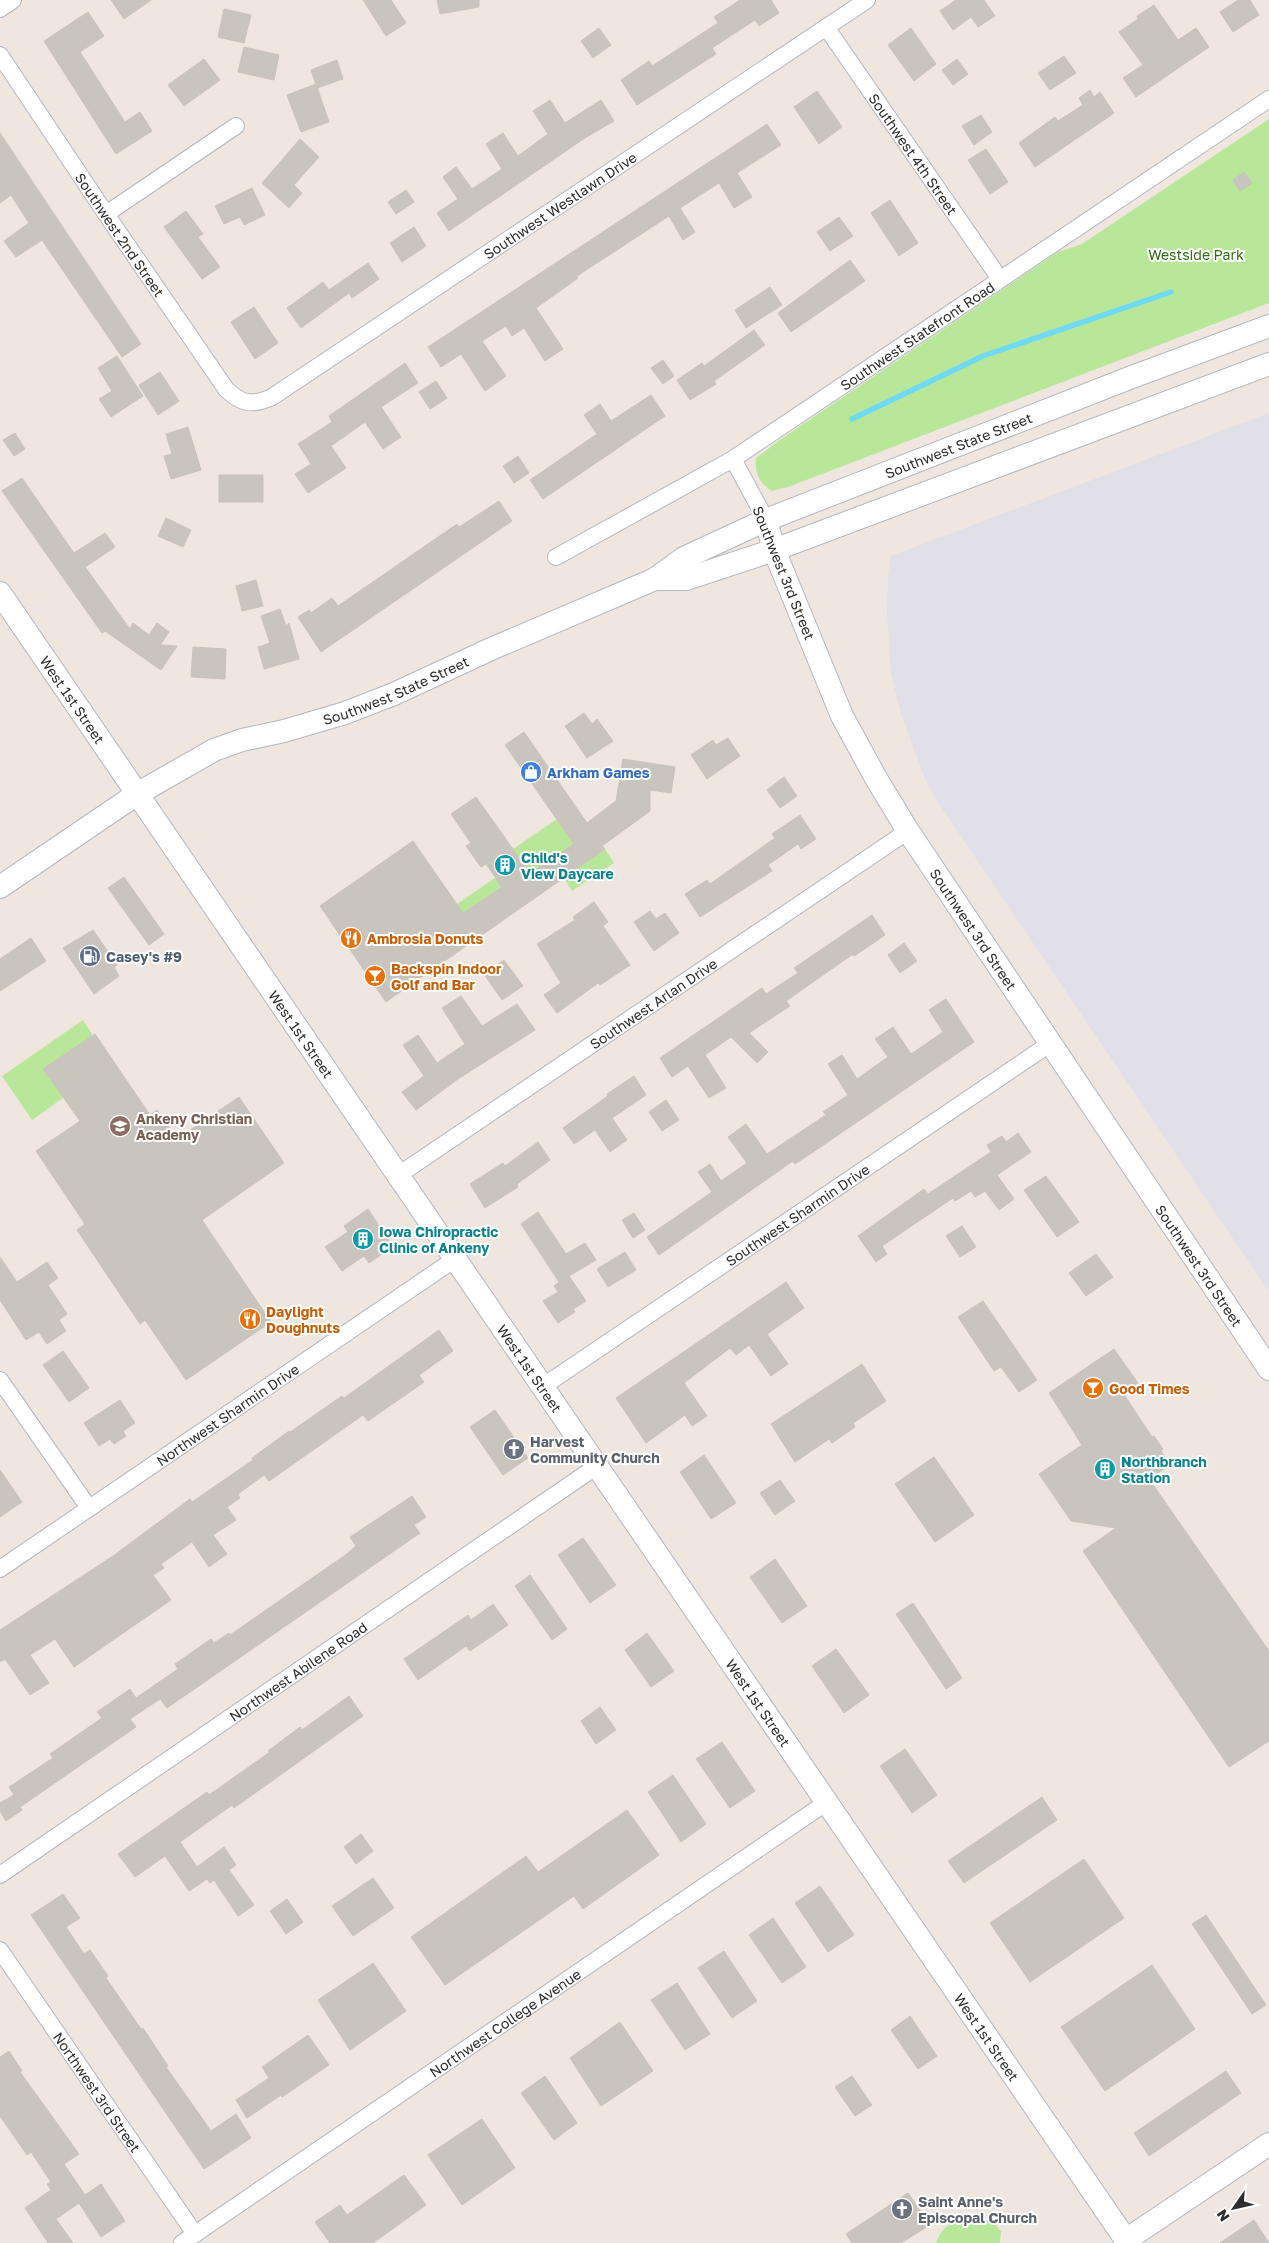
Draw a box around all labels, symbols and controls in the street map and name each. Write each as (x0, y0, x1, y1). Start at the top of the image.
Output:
street label: Southwest 4th Street (866, 90, 961, 218)
street label: Southwest Westlawn Drive (480, 148, 639, 262)
street label: Southwest 2nd Street (72, 169, 168, 300)
park label: Westside Park (1148, 246, 1244, 263)
street label: Southwest Statefront Road (837, 278, 997, 393)
street label: Southwest State Street (882, 408, 1034, 481)
street label: Southwest 3rd Street (749, 504, 819, 642)
street label: West 1st Street (37, 652, 109, 747)
street label: Southwest State Street (321, 652, 471, 728)
shop icon: Arkham Games (519, 760, 543, 784)
place label: Arkham Games (547, 764, 650, 781)
place label: Child's View Daycare (521, 849, 614, 882)
building icon: Child's View Daycare (493, 853, 517, 877)
street label: Southwest 3rd Street (927, 865, 1021, 993)
restaurant icon: Ambrosia Donuts (339, 926, 363, 950)
place label: Ambrosia Donuts (367, 930, 484, 947)
fuel station icon: Casey's #9 (78, 944, 102, 968)
place label: Casey's #9 (106, 948, 182, 965)
street label: Southwest Arlan Drive (586, 954, 720, 1052)
place label: Backspin Indoor Golf and Bar (391, 960, 502, 993)
bar icon: Backspin Indoor Golf and Bar (363, 964, 387, 988)
street label: West 1st Street (265, 987, 337, 1081)
place label: Ankeny Christian Academy (136, 1110, 252, 1143)
school or university icon: Ankeny Christian Academy (108, 1114, 132, 1138)
street label: Southwest Sharmin Drive (722, 1160, 872, 1269)
street label: Southwest 3rd Street (1152, 1201, 1246, 1329)
place label: Iowa Chiropractic Clinic of Ankeny (379, 1223, 498, 1256)
building icon: Iowa Chiropractic Clinic of Ankeny (351, 1227, 375, 1251)
place label: Daylight Doughnuts (266, 1303, 340, 1336)
restaurant icon: Daylight Doughnuts (238, 1307, 262, 1331)
street label: West 1st Street (494, 1321, 566, 1415)
street label: Northwest Sharmin Drive (153, 1360, 302, 1469)
bar icon: Good Times (1081, 1376, 1105, 1400)
place label: Good Times (1109, 1380, 1190, 1397)
place label: Harvest Community Church (530, 1433, 660, 1466)
church icon: Harvest Community Church (502, 1437, 526, 1461)
place label: Northbranch Station (1121, 1453, 1207, 1486)
building icon: Northbranch Station (1093, 1457, 1117, 1481)
street label: Northwest Abilene Road (226, 1618, 370, 1724)
street label: West 1st Street (723, 1655, 794, 1750)
street label: Northwest College Avenue (426, 1965, 584, 2080)
street label: West 1st Street (951, 1990, 1023, 2084)
street label: Northwest 3rd Street (50, 2028, 145, 2155)
north arrow (1209, 2183, 1259, 2233)
place label: Saint Anne's Episcopal Church (918, 2193, 1037, 2226)
church icon: Saint Anne's Episcopal Church (890, 2197, 914, 2221)
text: N (1213, 2206, 1233, 2225)

